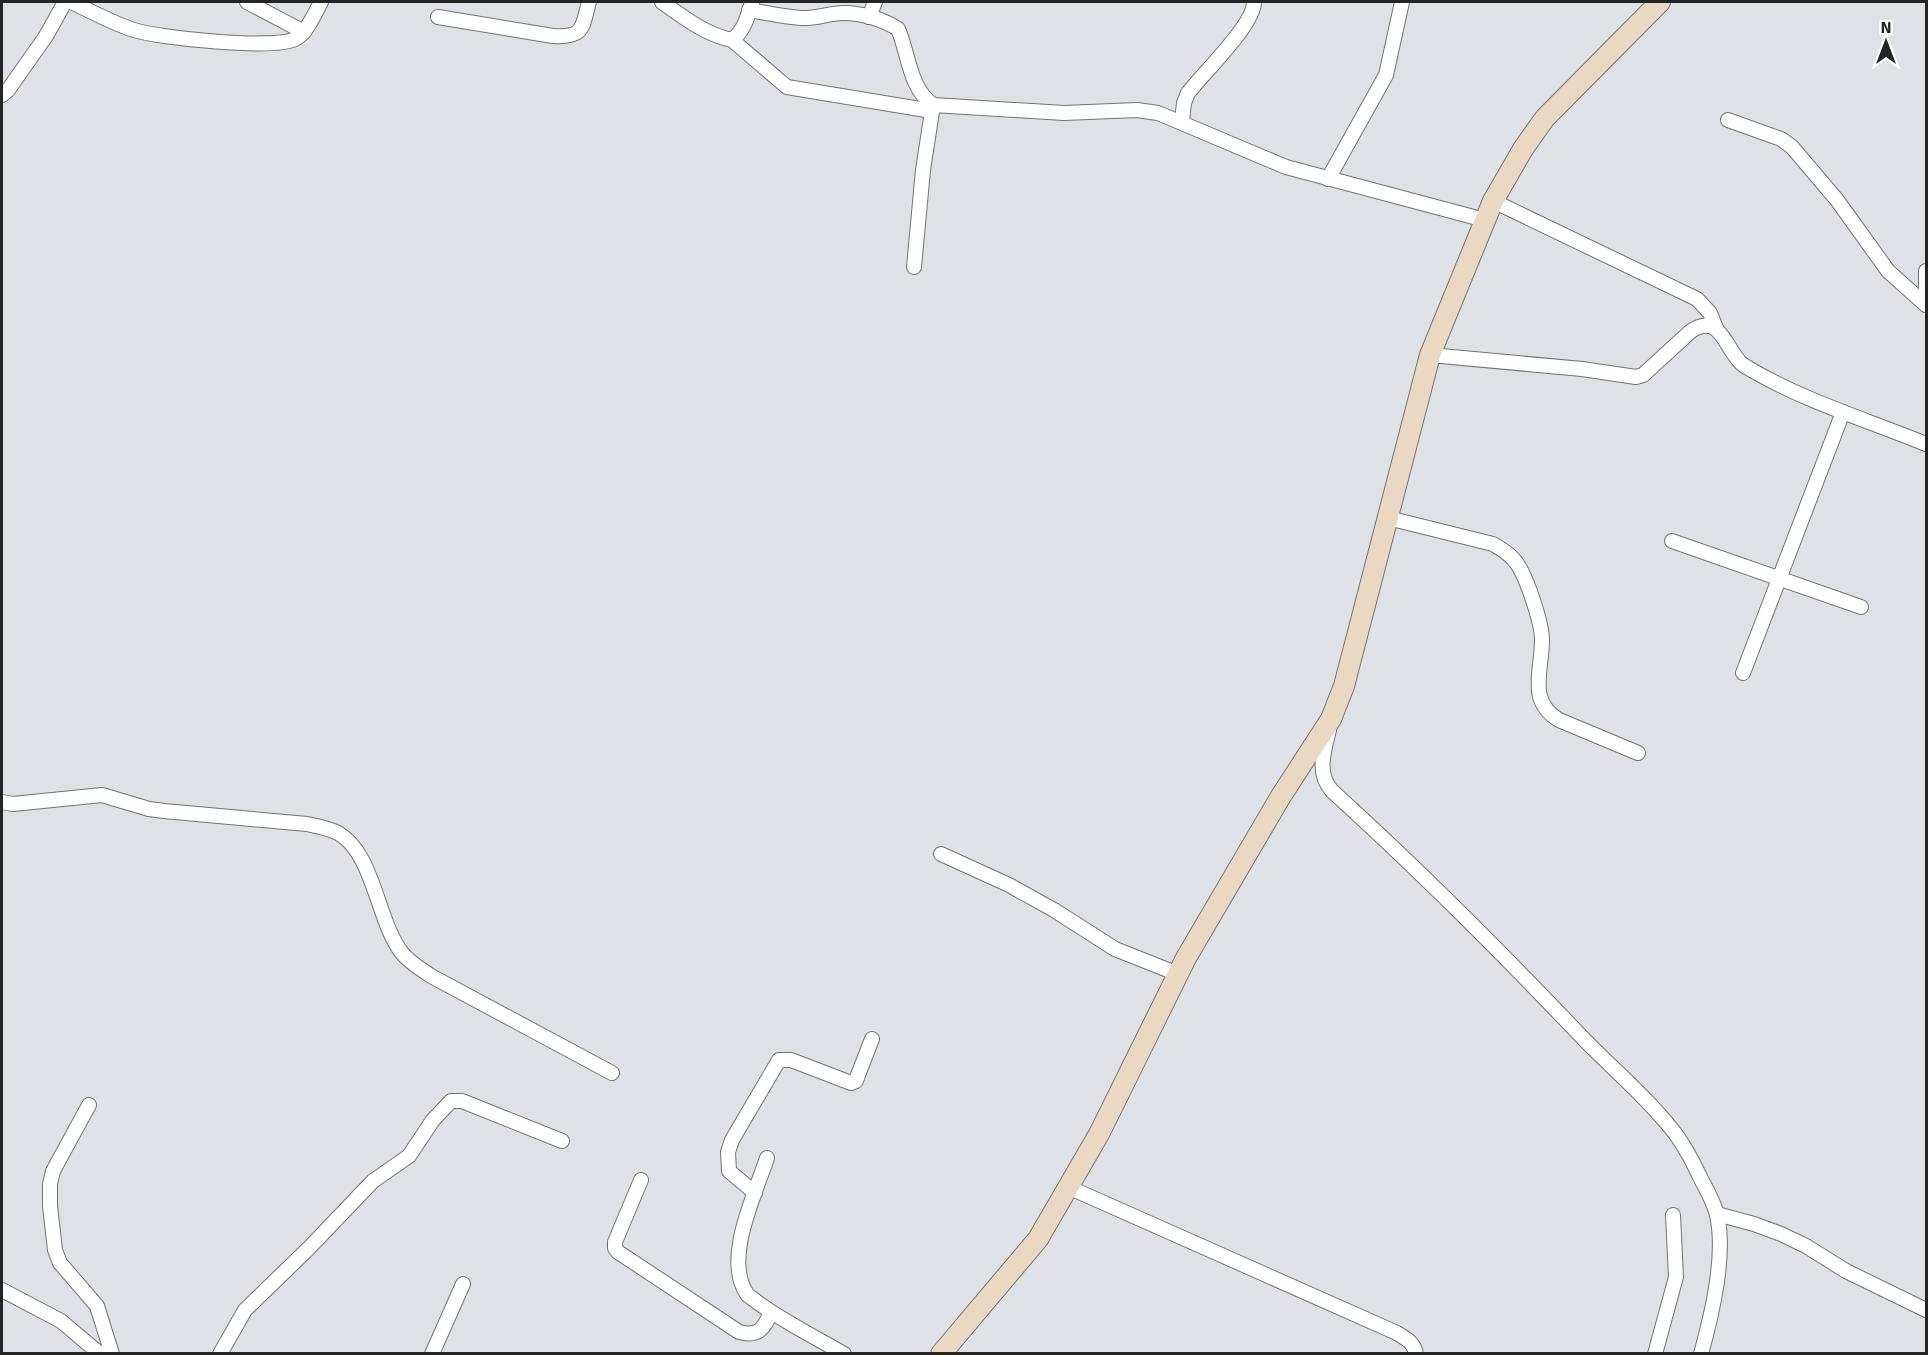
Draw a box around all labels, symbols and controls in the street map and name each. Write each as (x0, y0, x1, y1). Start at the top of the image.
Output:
north arrow (1856, 12, 1916, 72)
text: N (1880, 18, 1892, 38)

